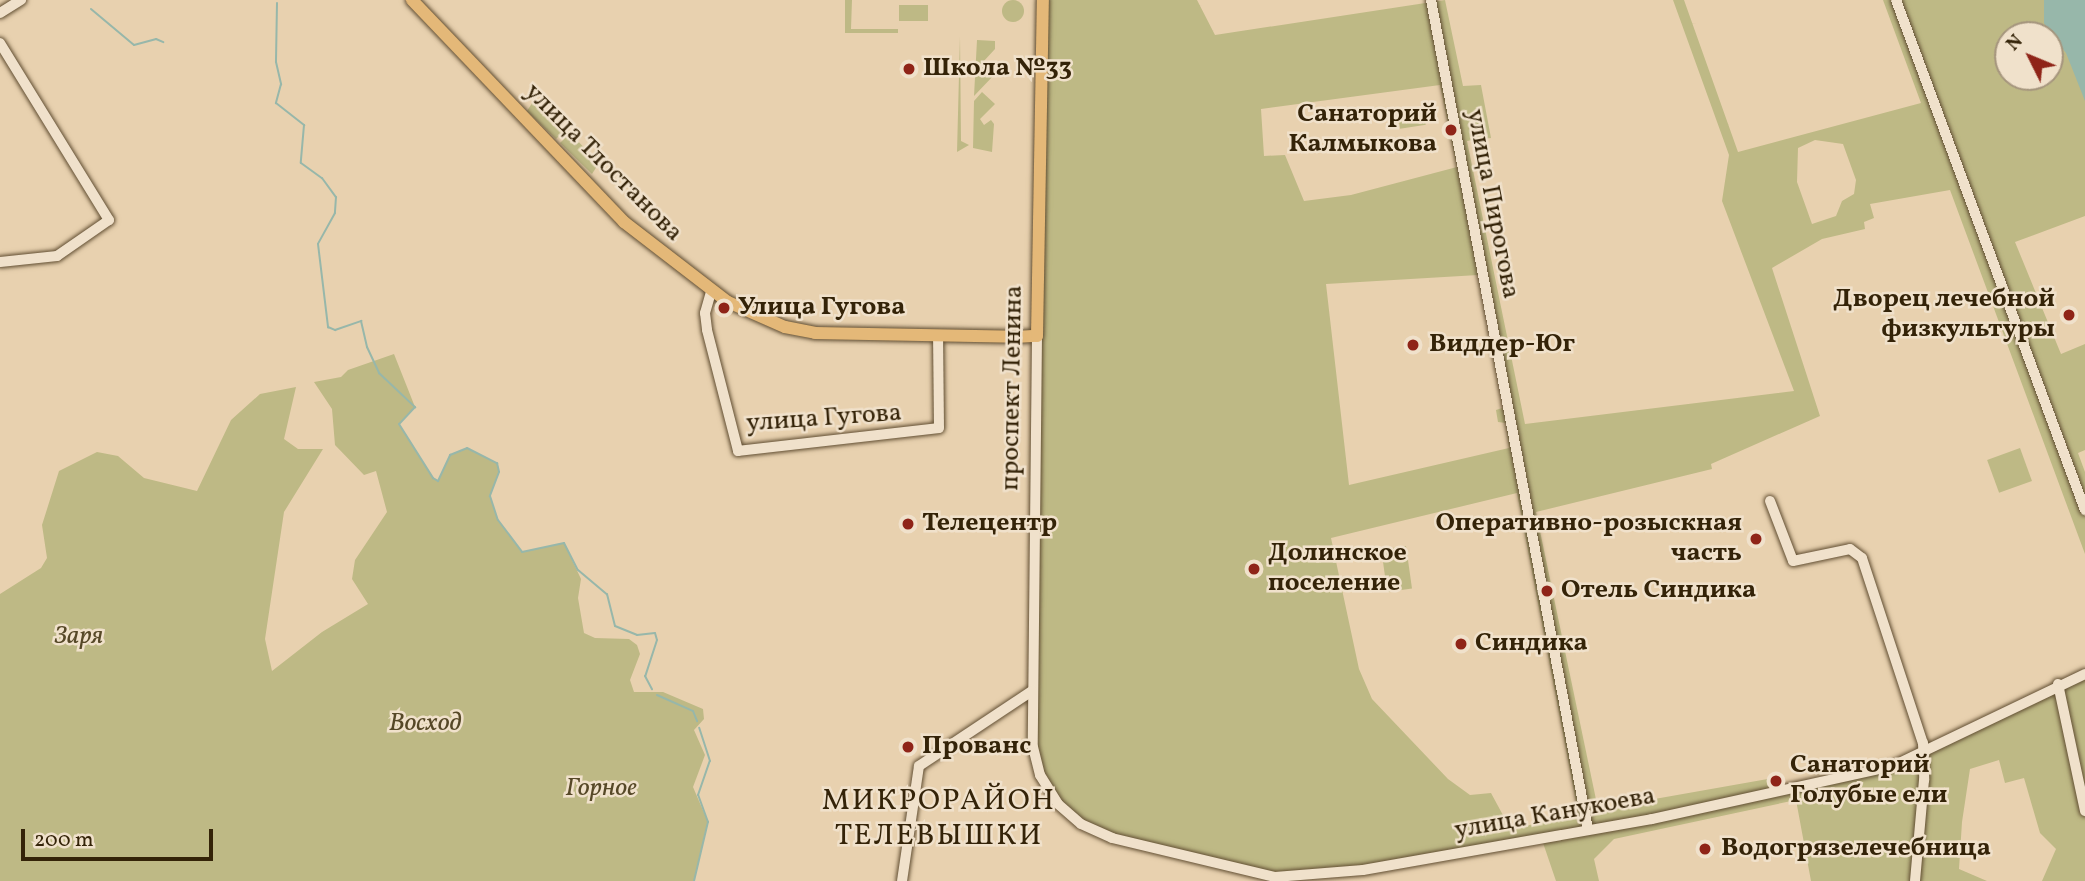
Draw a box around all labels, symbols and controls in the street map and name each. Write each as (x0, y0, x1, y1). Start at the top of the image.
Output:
north arrow (1994, 21, 2064, 91)
text: N (2001, 29, 2029, 57)
place label: Школа №33 (923, 53, 1072, 85)
marker: Школа №33 (901, 61, 917, 77)
street label: улица Тлостанова (517, 77, 689, 249)
place label: Санаторий Калмыкова (1288, 99, 1437, 160)
street label: улица Пирогова (1458, 107, 1526, 301)
marker: Санаторий Калмыкова (1443, 122, 1459, 138)
place label: Дворец лечебной физкультуры (1833, 284, 2055, 346)
street label: проспект Ленина (996, 285, 1030, 491)
place label: Улица Гугова (738, 292, 905, 324)
marker: Улица Гугова (716, 300, 732, 316)
marker: Дворец лечебной физкультуры (2061, 307, 2077, 323)
place label: Виддер-Юг (1429, 329, 1575, 361)
marker: Виддер-Юг (1403, 335, 1423, 355)
street label: улица Гугова (745, 398, 903, 440)
place label: Телецентр (922, 508, 1057, 540)
place label: Оперативно-розыскная часть (1435, 508, 1742, 570)
marker: Телецентр (900, 516, 916, 532)
marker: Оперативно-розыскная часть (1748, 531, 1764, 547)
place label: Долинское поселение (1268, 538, 1407, 600)
marker: Долинское поселение (1246, 561, 1262, 577)
place label: Отель Синдика (1561, 575, 1756, 607)
marker: Отель Синдика (1539, 583, 1555, 599)
park label: Заря (55, 621, 103, 653)
place label: Синдика (1475, 628, 1588, 660)
marker: Синдика (1453, 636, 1469, 652)
park label: Восход (389, 708, 461, 740)
place label: Прованс (922, 731, 1031, 763)
marker: Прованс (900, 739, 916, 755)
place label: Санаторий Голубые ели (1790, 750, 1948, 812)
park label: Горное (565, 773, 637, 805)
marker: Санаторий Голубые ели (1768, 773, 1784, 789)
street label: улица Канукоева (1452, 781, 1658, 847)
district label: МИКРОРАЙОН ТЕЛЕВЫШКИ (823, 783, 1055, 854)
scale bar (24, 814, 217, 858)
text: 200 m (34, 826, 94, 855)
place label: Водогрязелечебница (1721, 833, 1991, 865)
marker: Водогрязелечебница (1695, 839, 1715, 859)

